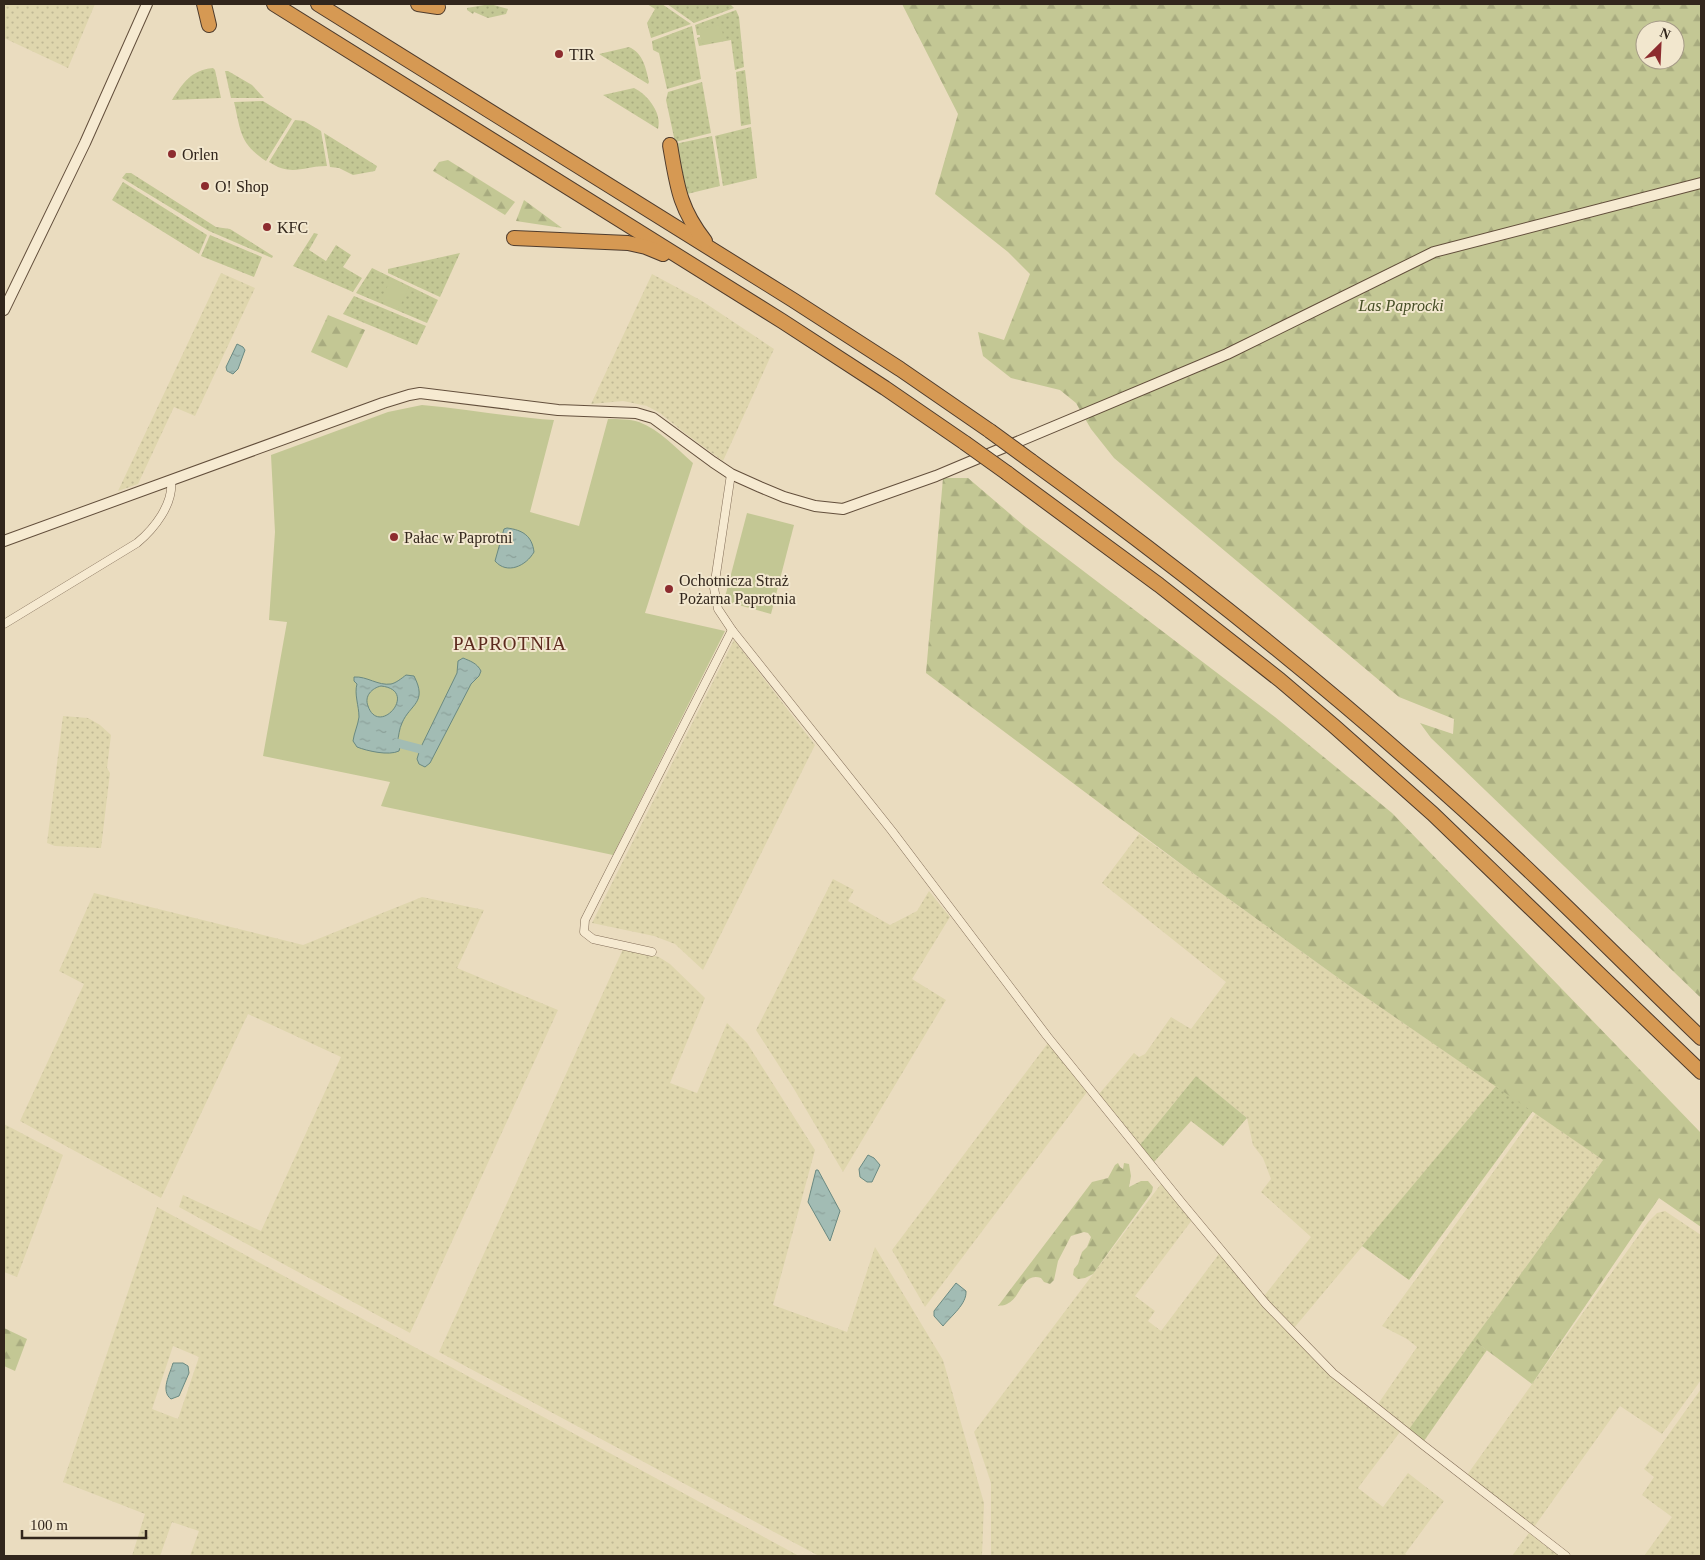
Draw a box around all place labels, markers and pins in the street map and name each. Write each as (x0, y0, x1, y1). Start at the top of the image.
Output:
place label: TIR (569, 46, 595, 63)
marker: TIR (553, 48, 565, 60)
place label: Orlen (182, 146, 218, 163)
marker: Orlen (166, 148, 178, 160)
place label: O! Shop (215, 178, 269, 196)
marker: O! Shop (199, 180, 211, 192)
place label: KFC (277, 219, 308, 236)
marker: KFC (261, 221, 273, 233)
place label: Pałac w Paprotni (404, 529, 513, 547)
marker: Pałac w Paprotni (388, 531, 400, 543)
place label: Ochotnicza Straż Pożarna Paprotnia (679, 572, 796, 608)
marker: Ochotnicza Straż Pożarna Paprotnia (663, 583, 675, 595)

